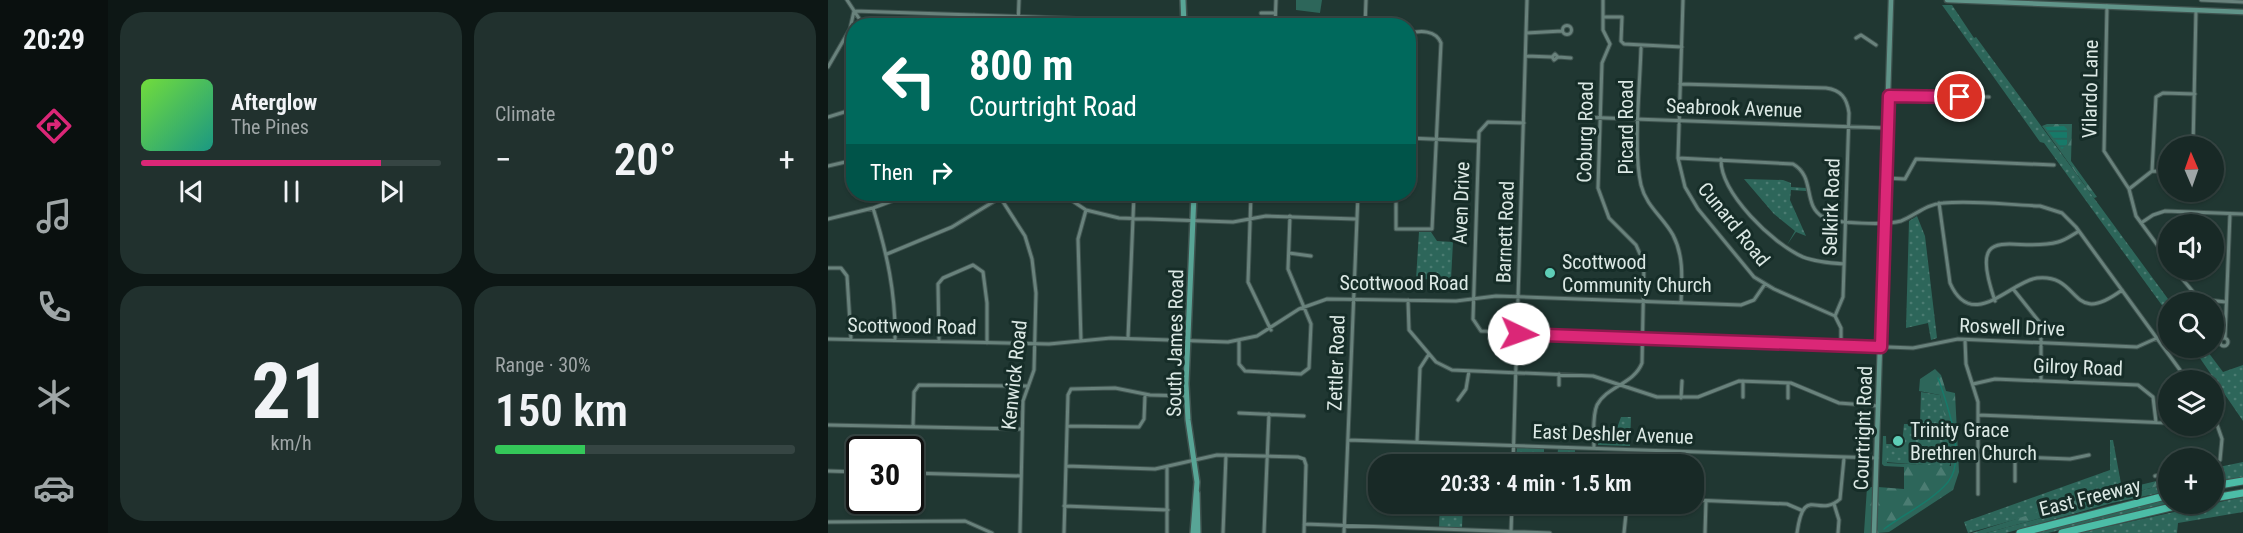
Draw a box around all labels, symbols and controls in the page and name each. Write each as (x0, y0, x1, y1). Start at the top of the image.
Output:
text: 20:29 (23, 24, 85, 56)
street label: Vilardo Lane (2077, 40, 2103, 138)
text: 800 m (969, 41, 1074, 90)
icon: left (870, 42, 948, 120)
pin (1934, 71, 1985, 122)
street label: Picard Road (1614, 79, 1638, 175)
icon: arrive (1943, 80, 1976, 113)
street label: Coburg Road (1572, 81, 1598, 183)
text: Afterglow (231, 90, 317, 115)
text: Courtright Road (969, 91, 1137, 123)
street label: Seabrook Avenue (1665, 94, 1803, 122)
text: Climate (495, 102, 555, 126)
icon: directions (33, 105, 75, 147)
text: The Pines (231, 115, 309, 139)
text: 20° (614, 133, 676, 186)
north arrow (2158, 136, 2224, 202)
map controls (2158, 136, 2224, 514)
text: − (495, 140, 512, 179)
text: + (779, 140, 795, 179)
icon: right (925, 156, 958, 189)
street label: Selkirk Road (1817, 158, 1845, 256)
text: Then (870, 160, 913, 185)
street label: Aven Drive (1448, 161, 1474, 245)
icon: previous (175, 175, 208, 208)
icon: pause (275, 175, 308, 208)
icon: next (375, 175, 408, 208)
street label: Cunard Road (1693, 177, 1775, 271)
street label: Barnett Road (1491, 180, 1519, 284)
icon: music (33, 195, 75, 237)
button: sound (2158, 214, 2224, 280)
place label: Scottwood Community Church (1562, 250, 1712, 297)
marker: Scottwood Community Church (1543, 266, 1557, 280)
street label: South James Road (1162, 269, 1188, 417)
street label: Scottwood Road (1339, 271, 1469, 295)
icon: phone (33, 286, 75, 328)
button: search (2158, 292, 2224, 358)
position arrow (1487, 302, 1551, 366)
street label: Scottwood Road (847, 313, 977, 339)
street label: Roswell Drive (1959, 313, 2065, 341)
street label: Zettler Road (1322, 314, 1350, 412)
street label: Kenwick Road (996, 319, 1032, 431)
text: 21 (252, 346, 330, 437)
text: Range · 30% (495, 353, 591, 377)
street label: Gilroy Road (2033, 353, 2123, 381)
street label: Courtright Road (1849, 365, 1877, 491)
button: layers (2158, 370, 2224, 436)
icon: climate (33, 376, 75, 418)
text: 150 km (495, 384, 628, 437)
place label: Trinity Grace Brethren Church (1910, 418, 2037, 465)
street label: East Deshler Avenue (1532, 419, 1694, 449)
text: km/h (270, 431, 312, 455)
marker: Trinity Grace Brethren Church (1891, 434, 1905, 448)
speed limit sign: 30 (846, 436, 924, 514)
button: + (2158, 448, 2224, 514)
icon: car (33, 467, 75, 509)
text: 20:33 · 4 min · 1.5 km (1440, 471, 1632, 496)
street label: East Freeway (2037, 473, 2143, 521)

